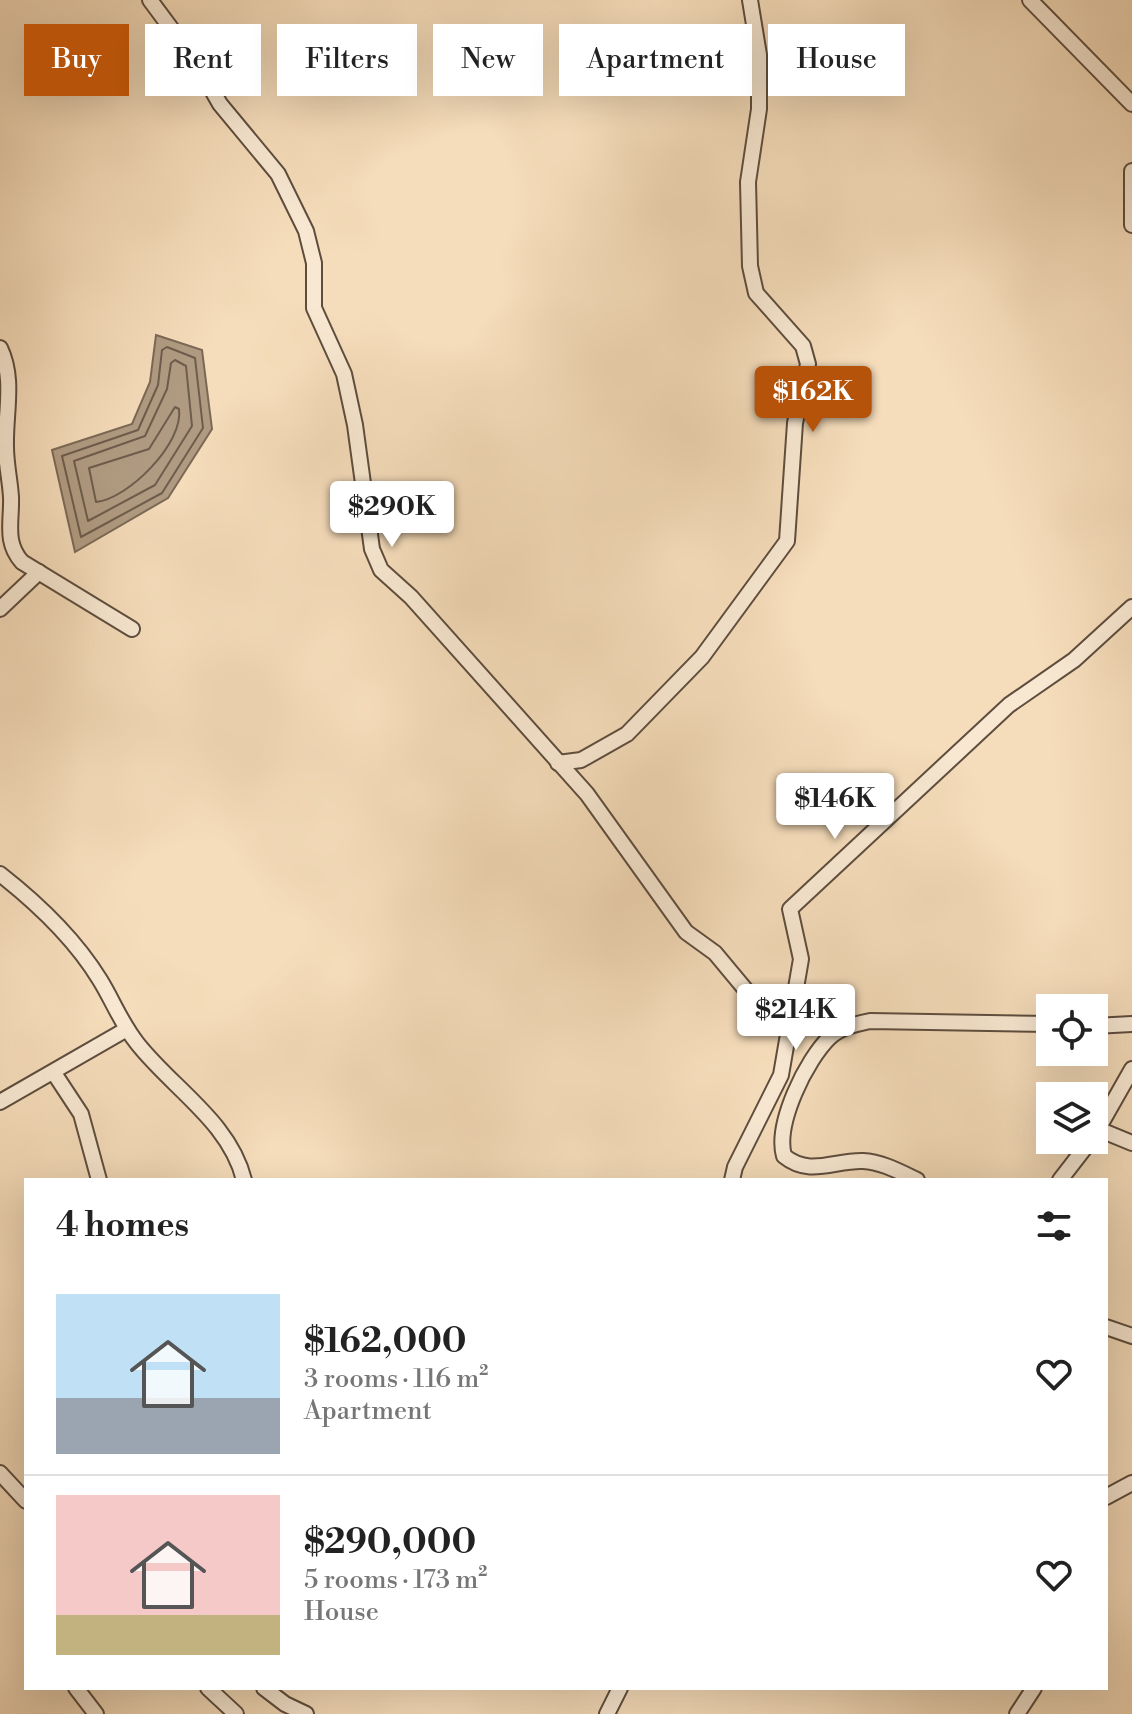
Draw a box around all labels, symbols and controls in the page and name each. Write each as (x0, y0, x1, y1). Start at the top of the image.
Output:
chip: Buy (24, 24, 129, 96)
chip: Rent (145, 24, 261, 96)
chip: Filters (277, 24, 417, 96)
chip: New (433, 24, 543, 96)
chip: Apartment (559, 24, 752, 96)
chip: House (768, 24, 905, 96)
pin: $162K (757, 366, 869, 434)
text: $162K (773, 376, 853, 408)
pin: $290K (336, 481, 448, 549)
text: $290K (348, 491, 436, 523)
pin: $146K (779, 773, 891, 841)
text: $146K (794, 783, 876, 815)
pin: $214K (740, 984, 852, 1052)
text: $214K (755, 994, 837, 1026)
map controls (1036, 994, 1108, 1154)
button: locate (1036, 994, 1108, 1066)
button: layers (1036, 1082, 1108, 1154)
icon: filters (1032, 1204, 1076, 1248)
text: 4 homes (56, 1205, 189, 1247)
text: $162,000 (304, 1321, 467, 1363)
icon: home (120, 1326, 216, 1422)
icon: heart (1032, 1352, 1076, 1396)
text: 3 rooms · 116 m² (304, 1363, 488, 1395)
text: Apartment (304, 1395, 432, 1427)
text: $290,000 (304, 1522, 476, 1564)
icon: home (120, 1527, 216, 1623)
icon: heart (1032, 1553, 1076, 1597)
text: 5 rooms · 173 m² (304, 1564, 487, 1596)
text: House (304, 1596, 379, 1628)

